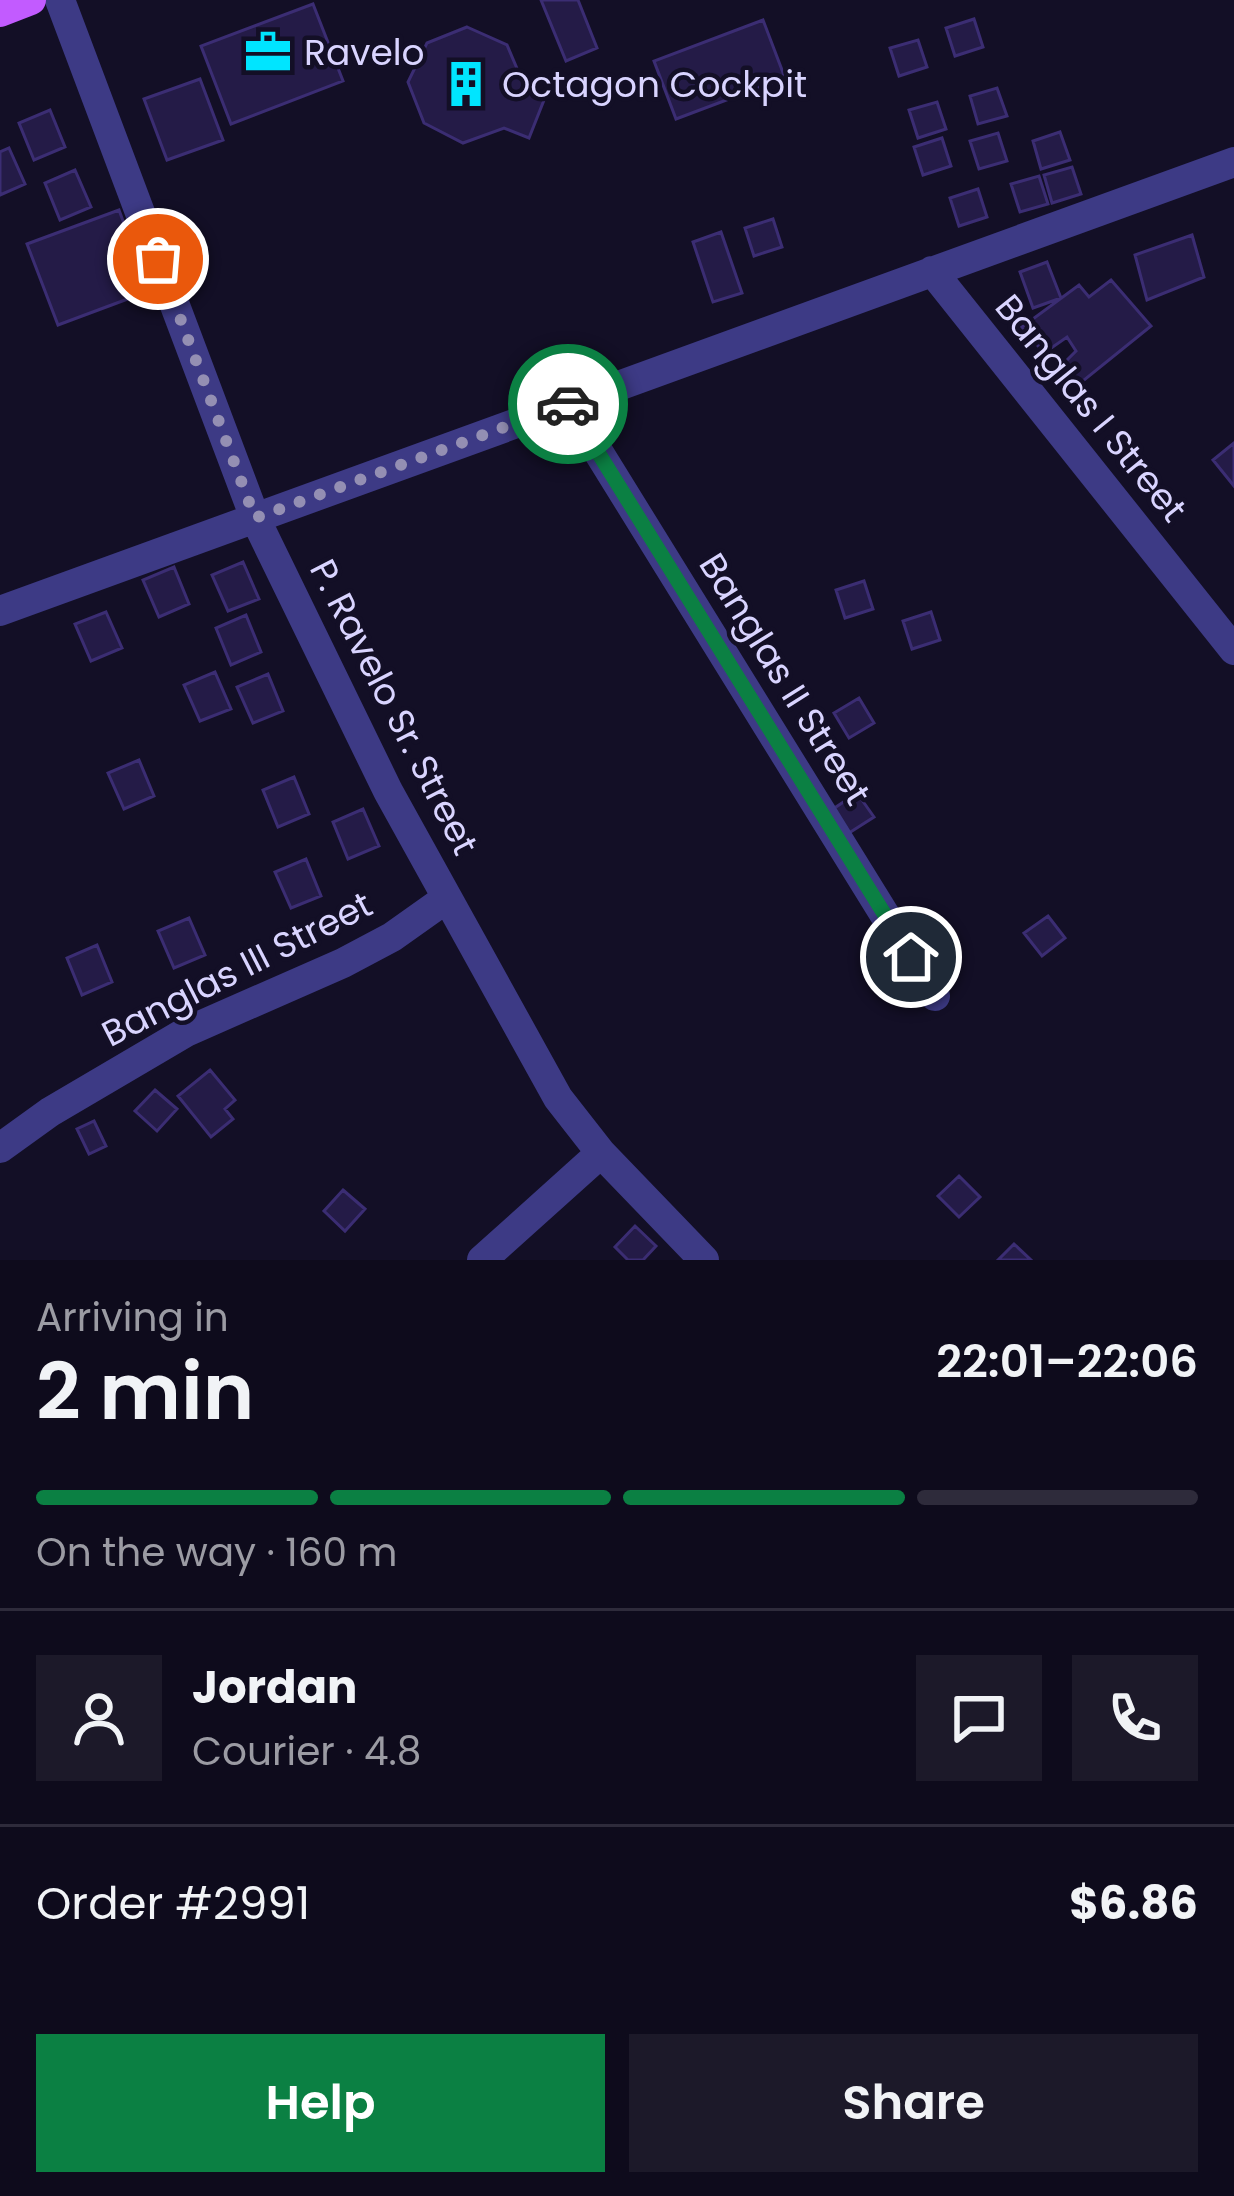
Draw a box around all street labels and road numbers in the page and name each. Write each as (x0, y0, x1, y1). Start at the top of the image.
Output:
street label: Banglas I Street (983, 283, 1199, 533)
street label: Banglas II Street (687, 543, 883, 815)
street label: P. Ravelo Sr. Street (297, 550, 491, 864)
street label: Banglas III Street (93, 879, 381, 1059)

